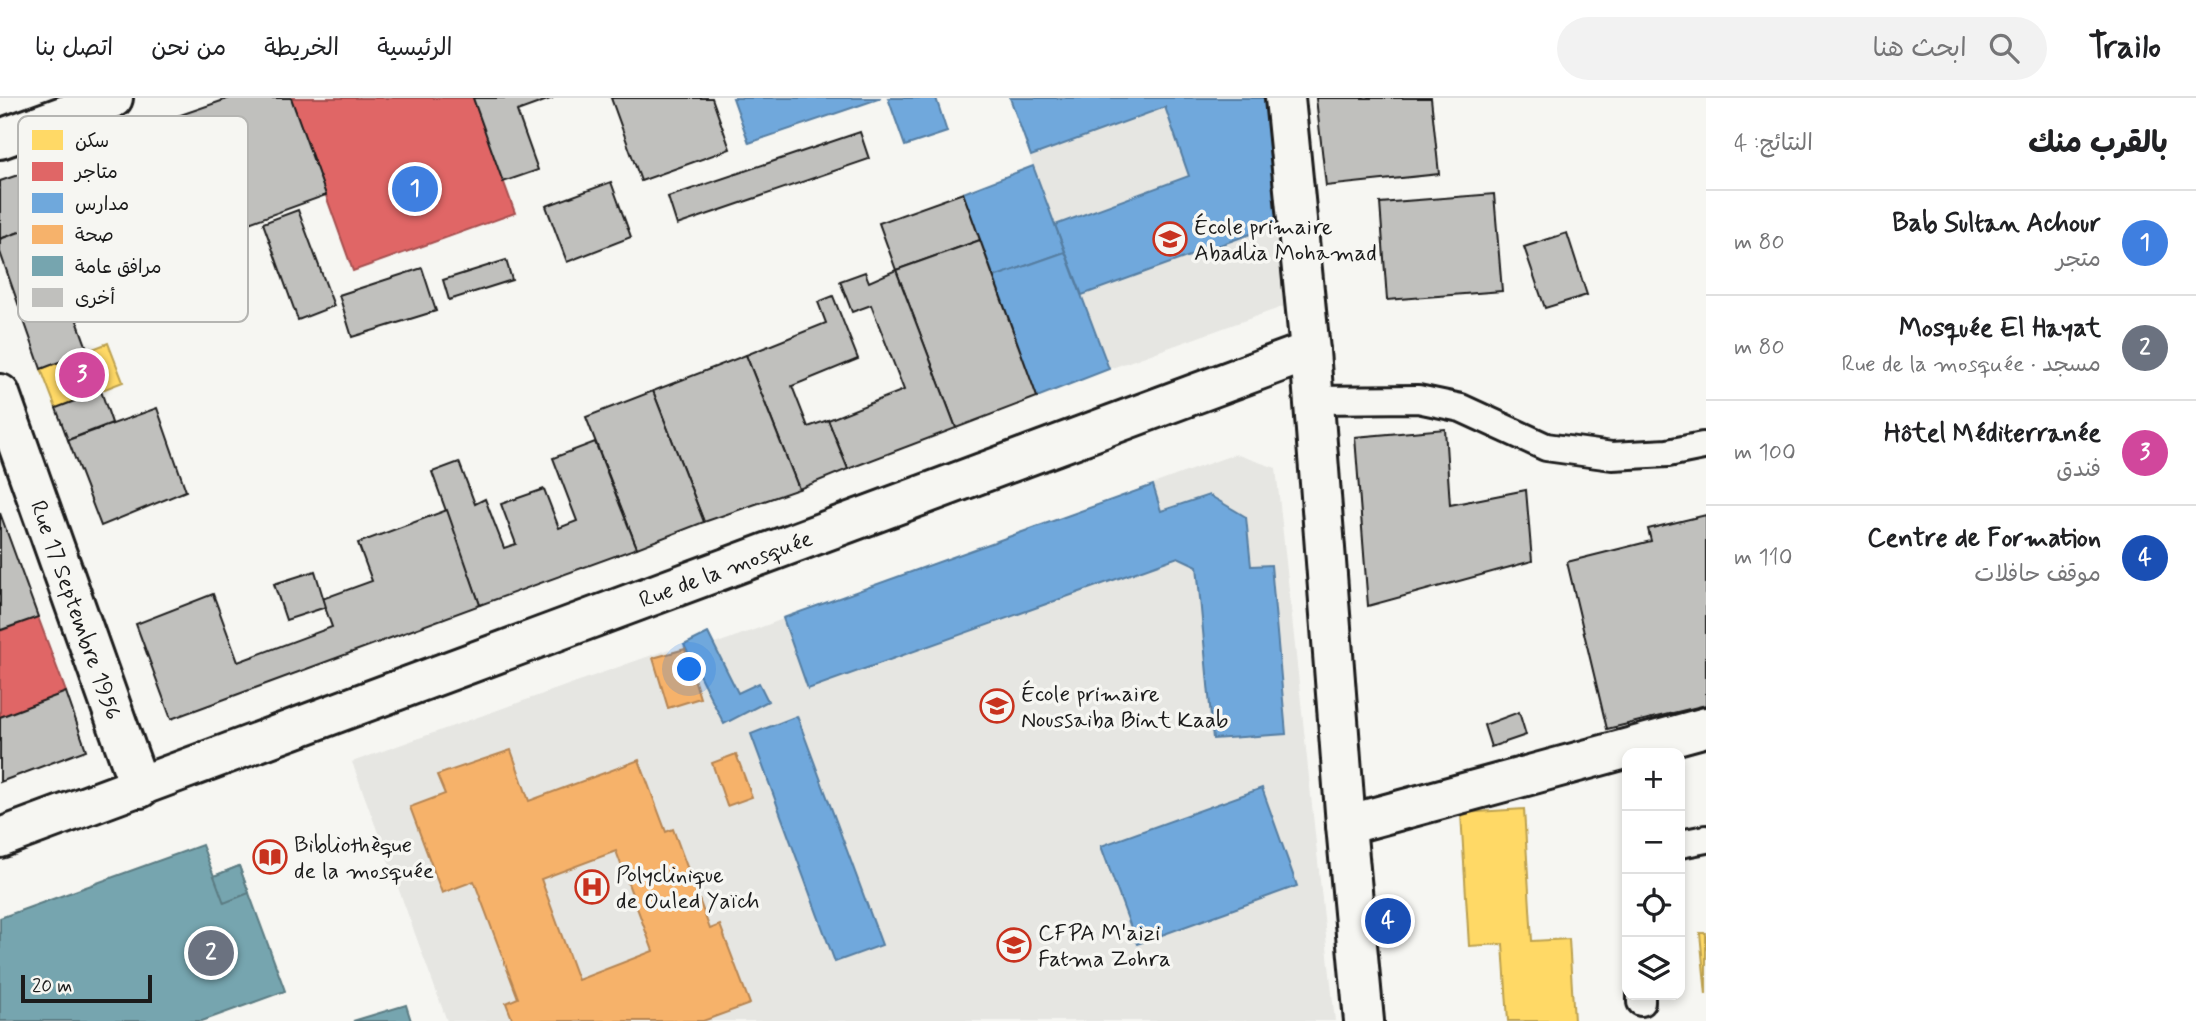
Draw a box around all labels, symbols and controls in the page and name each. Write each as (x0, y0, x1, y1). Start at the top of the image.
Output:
search box (1557, 17, 2047, 80)
text: Trailo (2089, 26, 2161, 70)
icon: search (1985, 29, 2023, 67)
text: ابحث هنا (1873, 32, 1967, 66)
text: اتصل بنا (35, 33, 113, 64)
text: من نحن (151, 33, 226, 64)
text: الخريطة (264, 33, 339, 64)
text: الرئيسية (377, 33, 453, 64)
legend (18, 116, 248, 322)
text: بالقرب منك (2028, 124, 2168, 163)
text: سكن (75, 129, 109, 154)
text: النتائج: 4 (1734, 129, 1813, 159)
text: متاجر (73, 160, 118, 185)
pin: 1 (392, 163, 438, 215)
text: مدارس (75, 192, 129, 217)
text: Bab Sultan Achour (1892, 207, 2101, 241)
place label: École primaire Abadlia Mohamad (1194, 212, 1377, 269)
school or university icon: École primaire Abadlia Mohamad (1151, 220, 1189, 258)
text: صحة (75, 223, 114, 248)
text: 80 m (1734, 228, 1785, 258)
text: 1 (2140, 228, 2150, 258)
text: متجر (2056, 245, 2101, 275)
text: مرافق عامة (75, 255, 162, 280)
text: أخرى (75, 286, 115, 311)
text: Mosquée El Hayat (1899, 312, 2101, 346)
text: 80 m (1734, 333, 1785, 363)
text: 2 (2139, 333, 2151, 363)
pin: 3 (59, 349, 105, 401)
text: مسجد · Rue de la mosquée (1842, 350, 2101, 380)
text: Hôtel Méditerranée (1884, 417, 2101, 451)
text: 100 m (1734, 438, 1796, 468)
text: 3 (2140, 438, 2150, 468)
text: فندق (2056, 455, 2101, 485)
street label: Rue 17 Septembre 1956 (22, 497, 128, 724)
text: Centre de Formation (1867, 522, 2101, 556)
street label: Rue de la mosquée (635, 524, 817, 616)
text: 110 m (1734, 543, 1793, 573)
text: 4 (2138, 543, 2152, 573)
text: موقف حافلات (1974, 560, 2101, 590)
your location (672, 652, 706, 686)
place label: École primaire Noussaiba Bint Kaab (1021, 679, 1228, 736)
school or university icon: École primaire Noussaiba Bint Kaab (978, 687, 1016, 725)
map controls (1622, 748, 1685, 1000)
button: + (1622, 748, 1685, 811)
button: − (1622, 811, 1685, 874)
place label: Bibliothèque de la mosquée (294, 831, 434, 887)
library icon: Bibliothèque de la mosquée (251, 838, 289, 876)
place label: Polyclinique de Ouled Yaïch (616, 861, 760, 917)
hospital icon: Polyclinique de Ouled Yaïch (573, 868, 611, 906)
button: locate (1622, 874, 1685, 937)
pin: 4 (1365, 895, 1411, 947)
place label: CFPA M'aizi Fatma Zohra (1038, 919, 1171, 975)
school or university icon: CFPA M'aizi Fatma Zohra (995, 926, 1033, 964)
pin: 2 (188, 927, 234, 979)
button: layers (1622, 937, 1685, 1000)
scale bar (21, 972, 152, 1004)
text: 20 m (32, 974, 72, 999)

